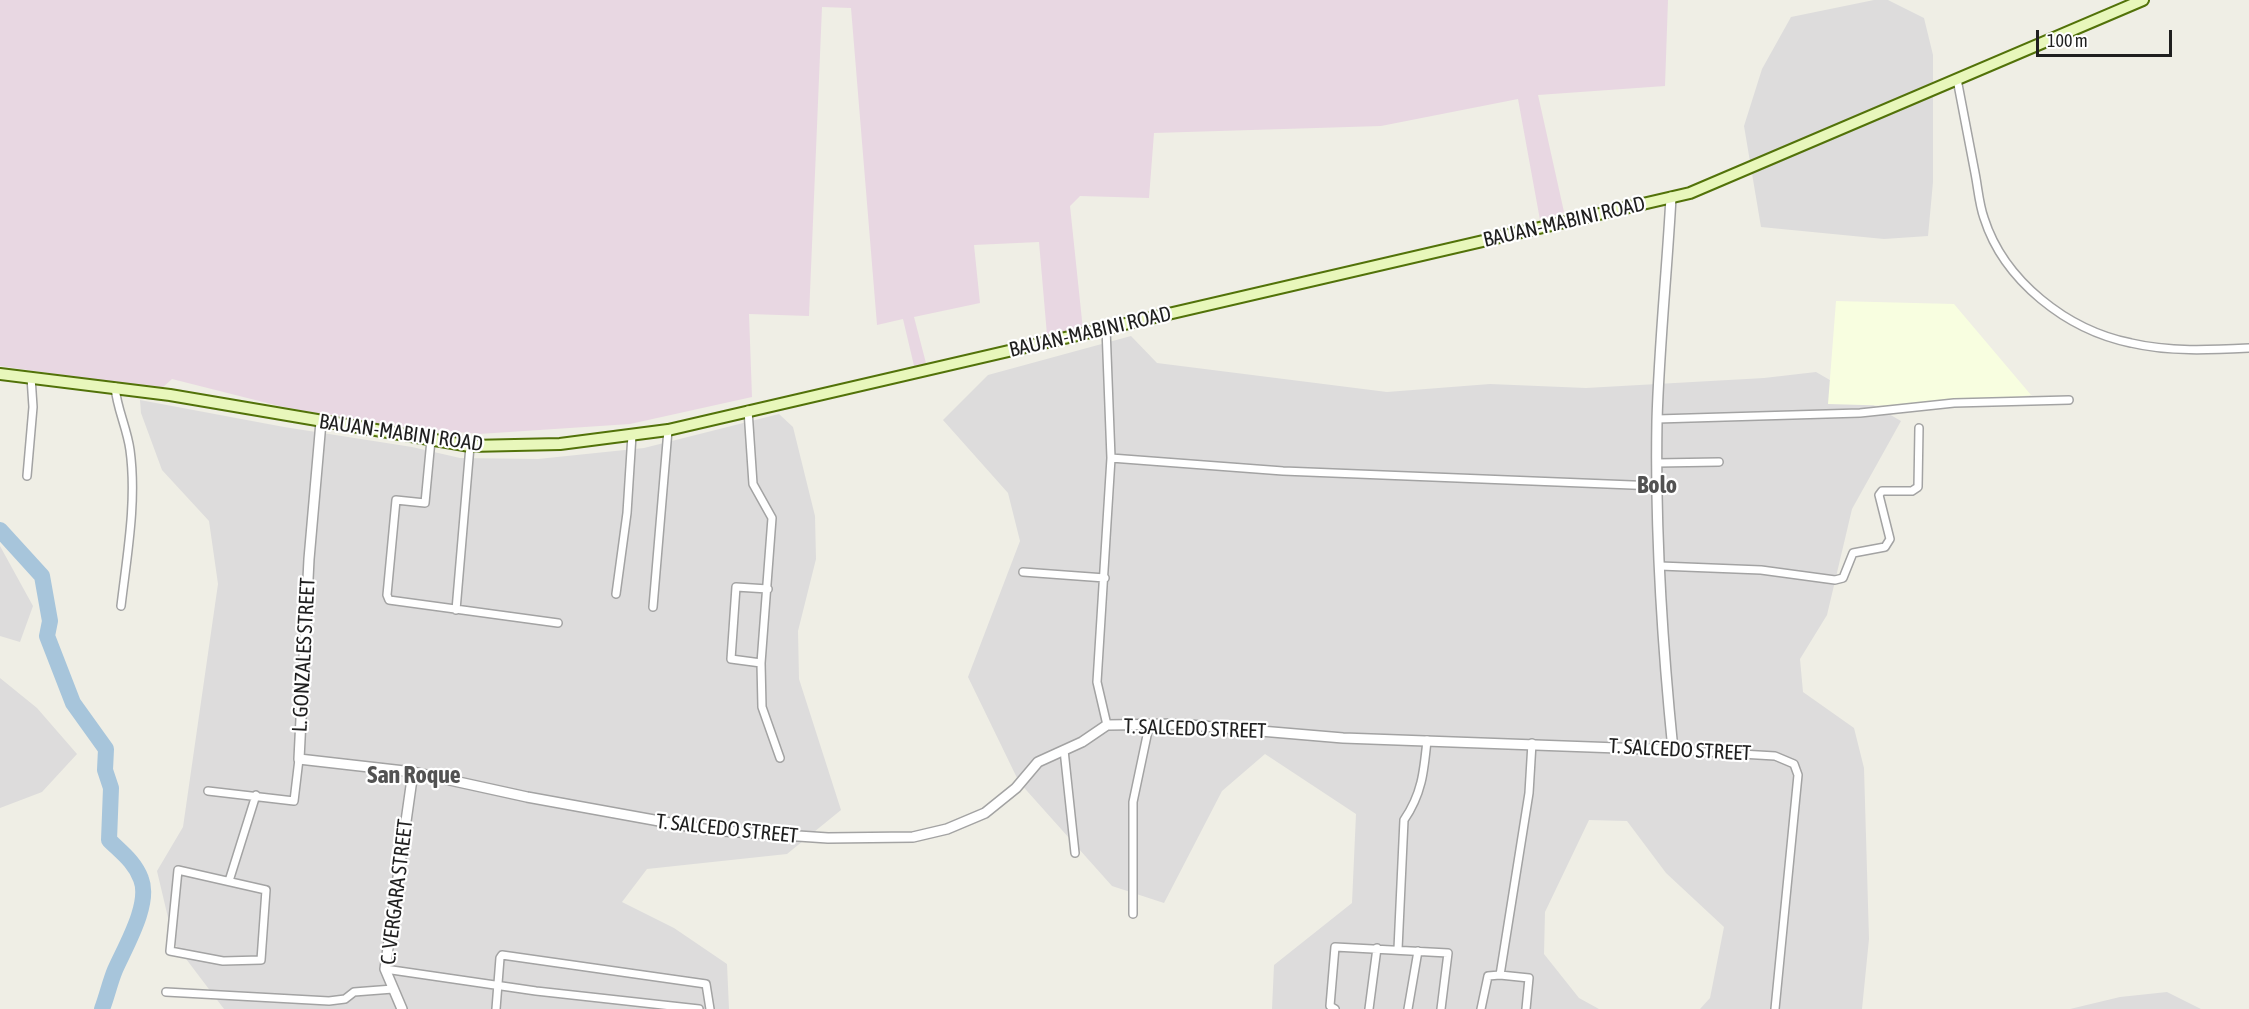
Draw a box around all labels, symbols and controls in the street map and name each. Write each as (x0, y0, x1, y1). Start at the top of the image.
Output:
scale bar (2039, 18, 2176, 56)
text: 100 m (2047, 30, 2088, 51)
street label: BAUAN-MABINI ROAD (1481, 191, 1647, 253)
street label: BAUAN-MABINI ROAD (1007, 301, 1173, 363)
street label: BAUAN-MABINI ROAD (317, 409, 485, 457)
district label: Bolo (1637, 471, 1677, 499)
street label: L. GONZALES STREET (287, 577, 321, 733)
street label: T. SALCEDO STREET (1123, 714, 1267, 744)
street label: T. SALCEDO STREET (1608, 734, 1752, 766)
district label: San Roque (367, 761, 461, 789)
street label: T. SALCEDO STREET (655, 809, 799, 849)
street label: C. VERGARA STREET (376, 818, 418, 966)

